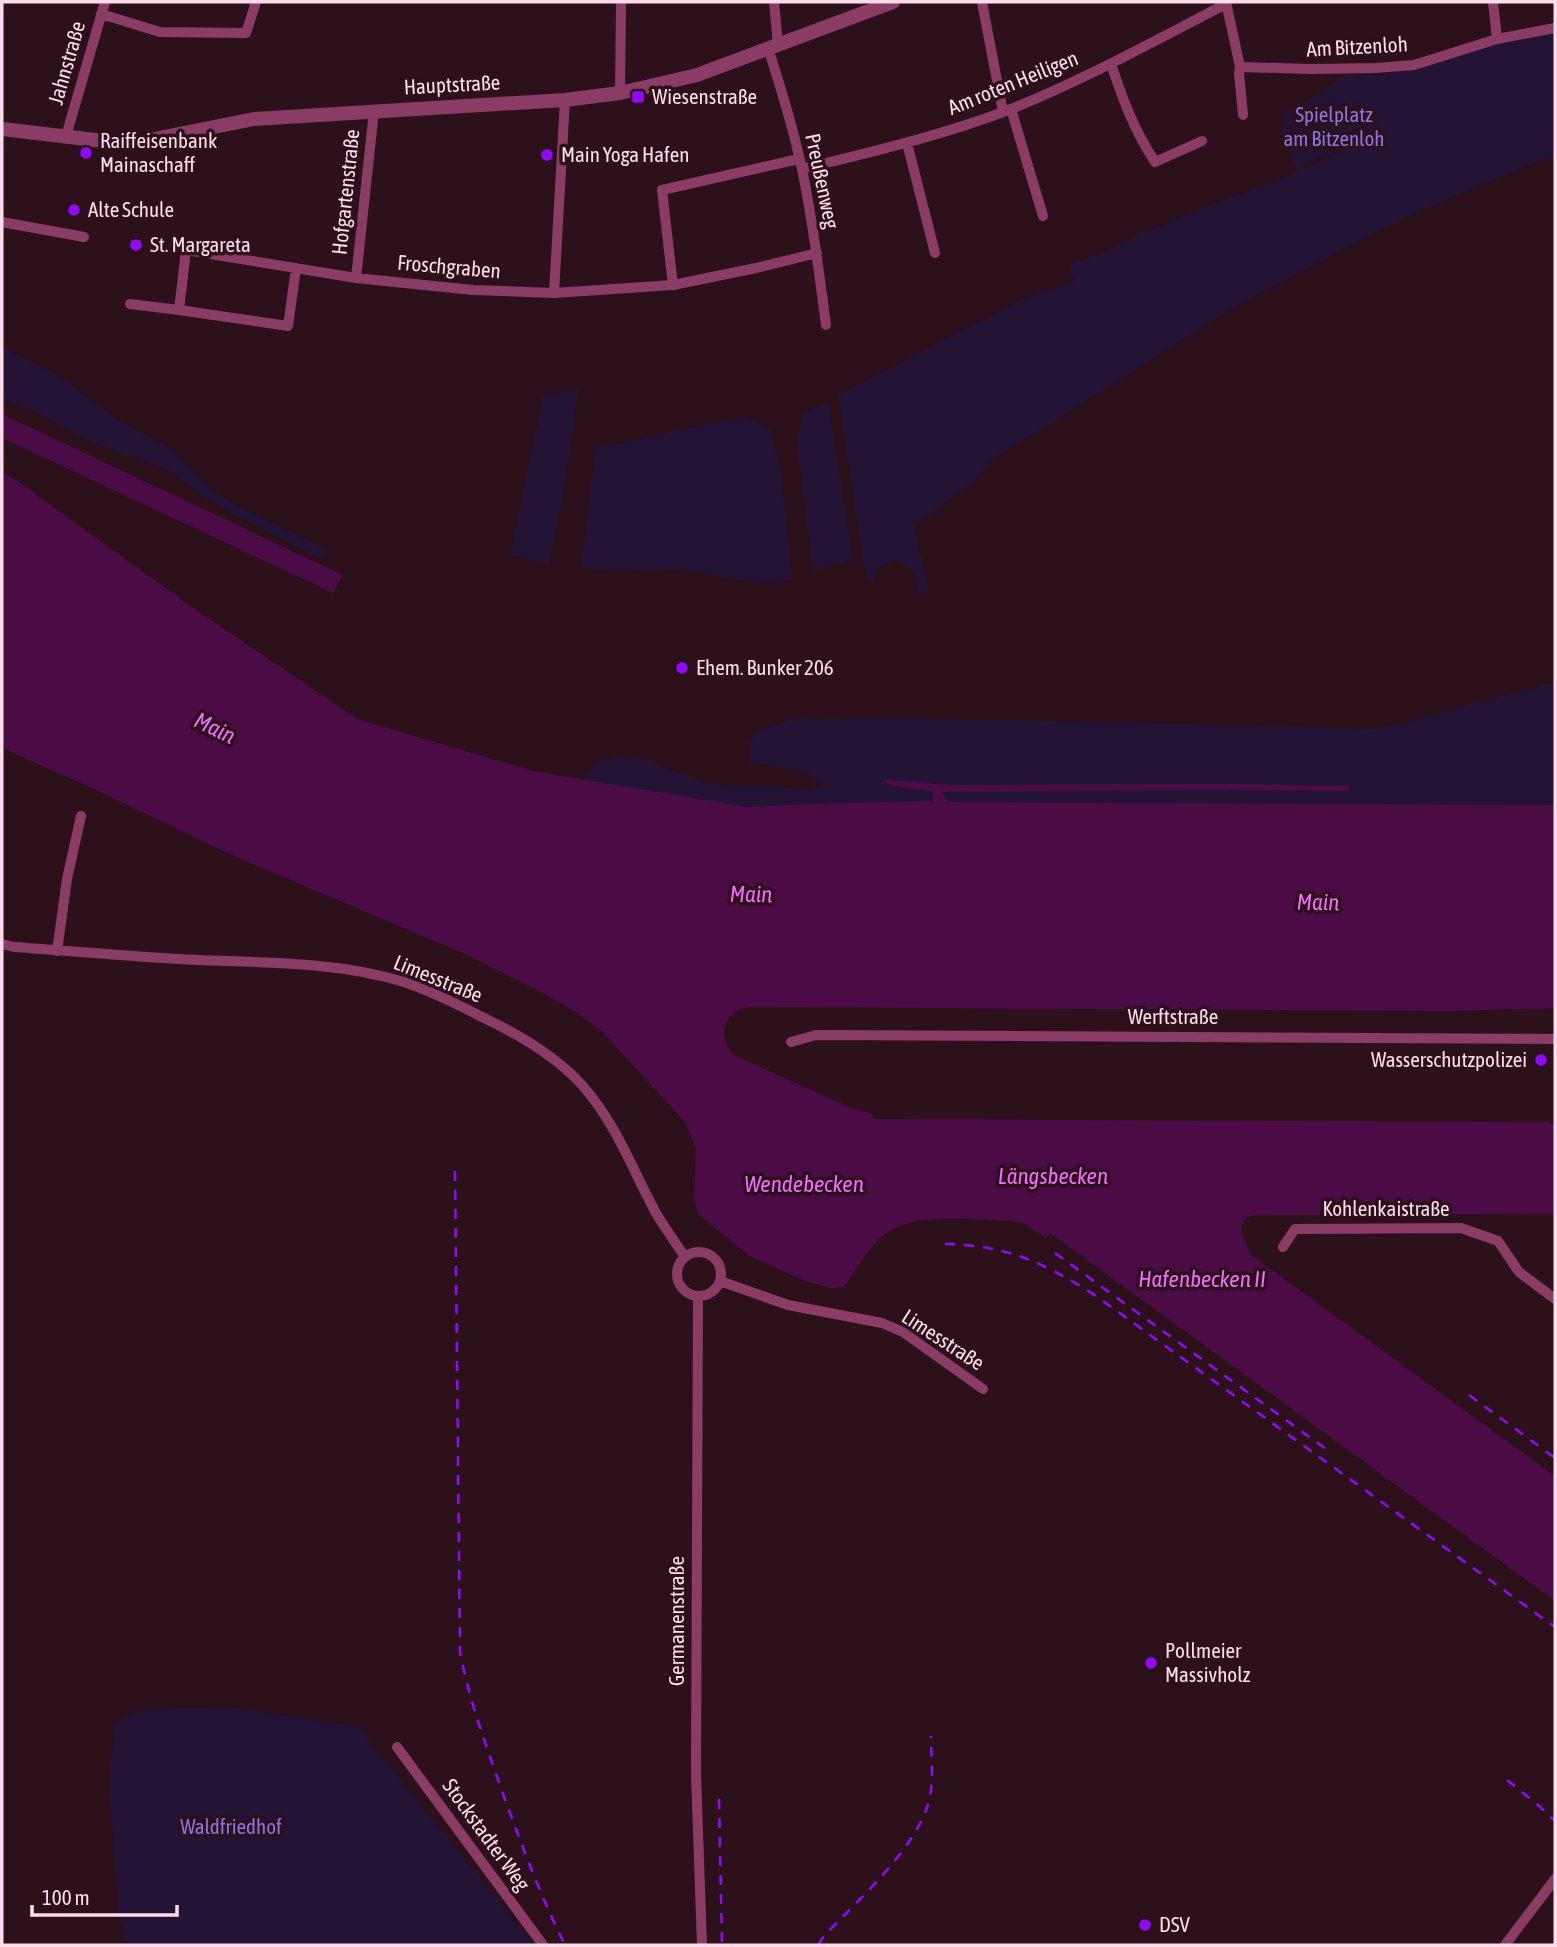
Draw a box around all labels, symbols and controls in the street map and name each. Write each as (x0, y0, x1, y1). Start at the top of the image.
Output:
street label: Jahnstraße (43, 18, 89, 107)
street label: Am Bitzenloh (1306, 31, 1408, 61)
street label: Am roten Heiligen (944, 45, 1081, 119)
street label: Hauptstraße (403, 69, 501, 99)
place label: Wiesenstraße (652, 84, 757, 108)
marker: Wiesenstraße (630, 89, 646, 105)
park label: Spielplatz am Bitzenloh (1283, 102, 1385, 150)
place label: Raiffeisenbank Mainaschaff (100, 128, 217, 176)
street label: Hofgartenstraße (326, 128, 364, 256)
street label: Preußenweg (801, 131, 845, 231)
place label: Main Yoga Hafen (561, 142, 689, 166)
marker: Raiffeisenbank Mainaschaff (78, 145, 94, 161)
marker: Main Yoga Hafen (539, 147, 555, 163)
place label: Alte Schule (88, 197, 174, 221)
marker: Alte Schule (66, 202, 82, 218)
place label: St. Margareta (150, 232, 251, 256)
marker: St. Margareta (128, 237, 144, 253)
street label: Froschgraben (396, 250, 502, 282)
place label: Ehem. Bunker 206 (696, 655, 834, 679)
marker: Ehem. Bunker 206 (674, 660, 690, 676)
water label: Main (190, 707, 240, 749)
water label: Main (729, 881, 773, 907)
water label: Main (1296, 889, 1340, 915)
street label: Limesstraße (391, 949, 486, 1007)
street label: Werftstraße (1128, 1004, 1218, 1028)
place label: Wasserschutzpolizei (1371, 1047, 1527, 1071)
marker: Wasserschutzpolizei (1533, 1052, 1549, 1068)
water label: Längsbecken (998, 1163, 1108, 1189)
water label: Wendebecken (744, 1171, 864, 1197)
street label: Kohlenkaistraße (1322, 1196, 1450, 1220)
water label: Hafenbecken II (1138, 1266, 1266, 1292)
street label: Limesstraße (898, 1304, 989, 1375)
street label: Germanenstraße (664, 1556, 688, 1686)
place label: Pollmeier Massivholz (1165, 1638, 1251, 1686)
marker: Pollmeier Massivholz (1143, 1655, 1159, 1671)
street label: Stockstadter Weg (438, 1774, 535, 1895)
park label: Waldfriedhof (180, 1814, 282, 1838)
scale bar (32, 1874, 177, 1918)
text: 100 m (42, 1885, 90, 1909)
place label: DSV (1159, 1912, 1191, 1936)
marker: DSV (1137, 1917, 1153, 1933)

